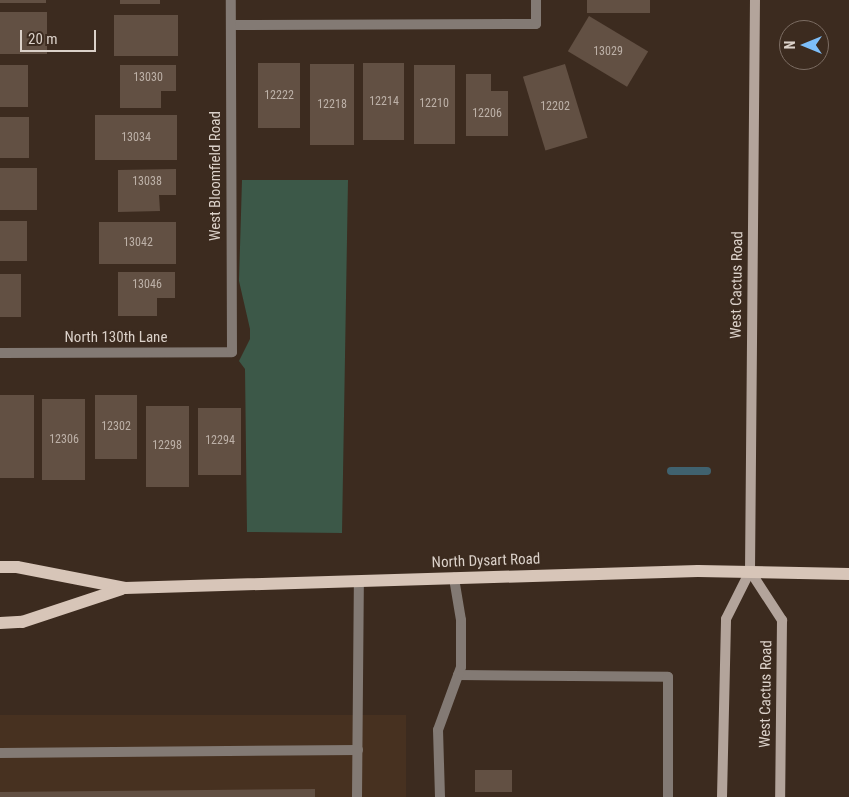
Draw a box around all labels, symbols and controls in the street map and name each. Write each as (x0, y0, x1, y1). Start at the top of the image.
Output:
scale bar (22, 20, 99, 52)
north arrow (779, 20, 829, 70)
text: 20 m (28, 30, 58, 48)
text: N (782, 41, 798, 49)
house number: 13029 (593, 45, 623, 59)
house number: 13030 (133, 71, 163, 85)
house number: 12222 (264, 89, 294, 103)
house number: 12214 (369, 95, 399, 109)
house number: 12210 (419, 97, 449, 111)
house number: 12218 (317, 98, 347, 112)
house number: 12202 (540, 100, 570, 114)
house number: 12206 (472, 107, 502, 121)
street label: West Bloomfield Road (207, 111, 225, 241)
house number: 13034 (121, 131, 151, 145)
house number: 13038 (132, 175, 162, 189)
street label: West Cactus Road (727, 231, 747, 339)
house number: 13042 (123, 236, 153, 250)
house number: 13046 (132, 278, 162, 292)
street label: North 130th Lane (65, 329, 167, 347)
house number: 12302 (101, 420, 131, 434)
house number: 12306 (49, 433, 79, 447)
house number: 12294 (205, 434, 235, 448)
house number: 12298 (152, 439, 182, 453)
street label: North Dysart Road (431, 550, 541, 572)
street label: West Cactus Road (756, 640, 776, 748)

